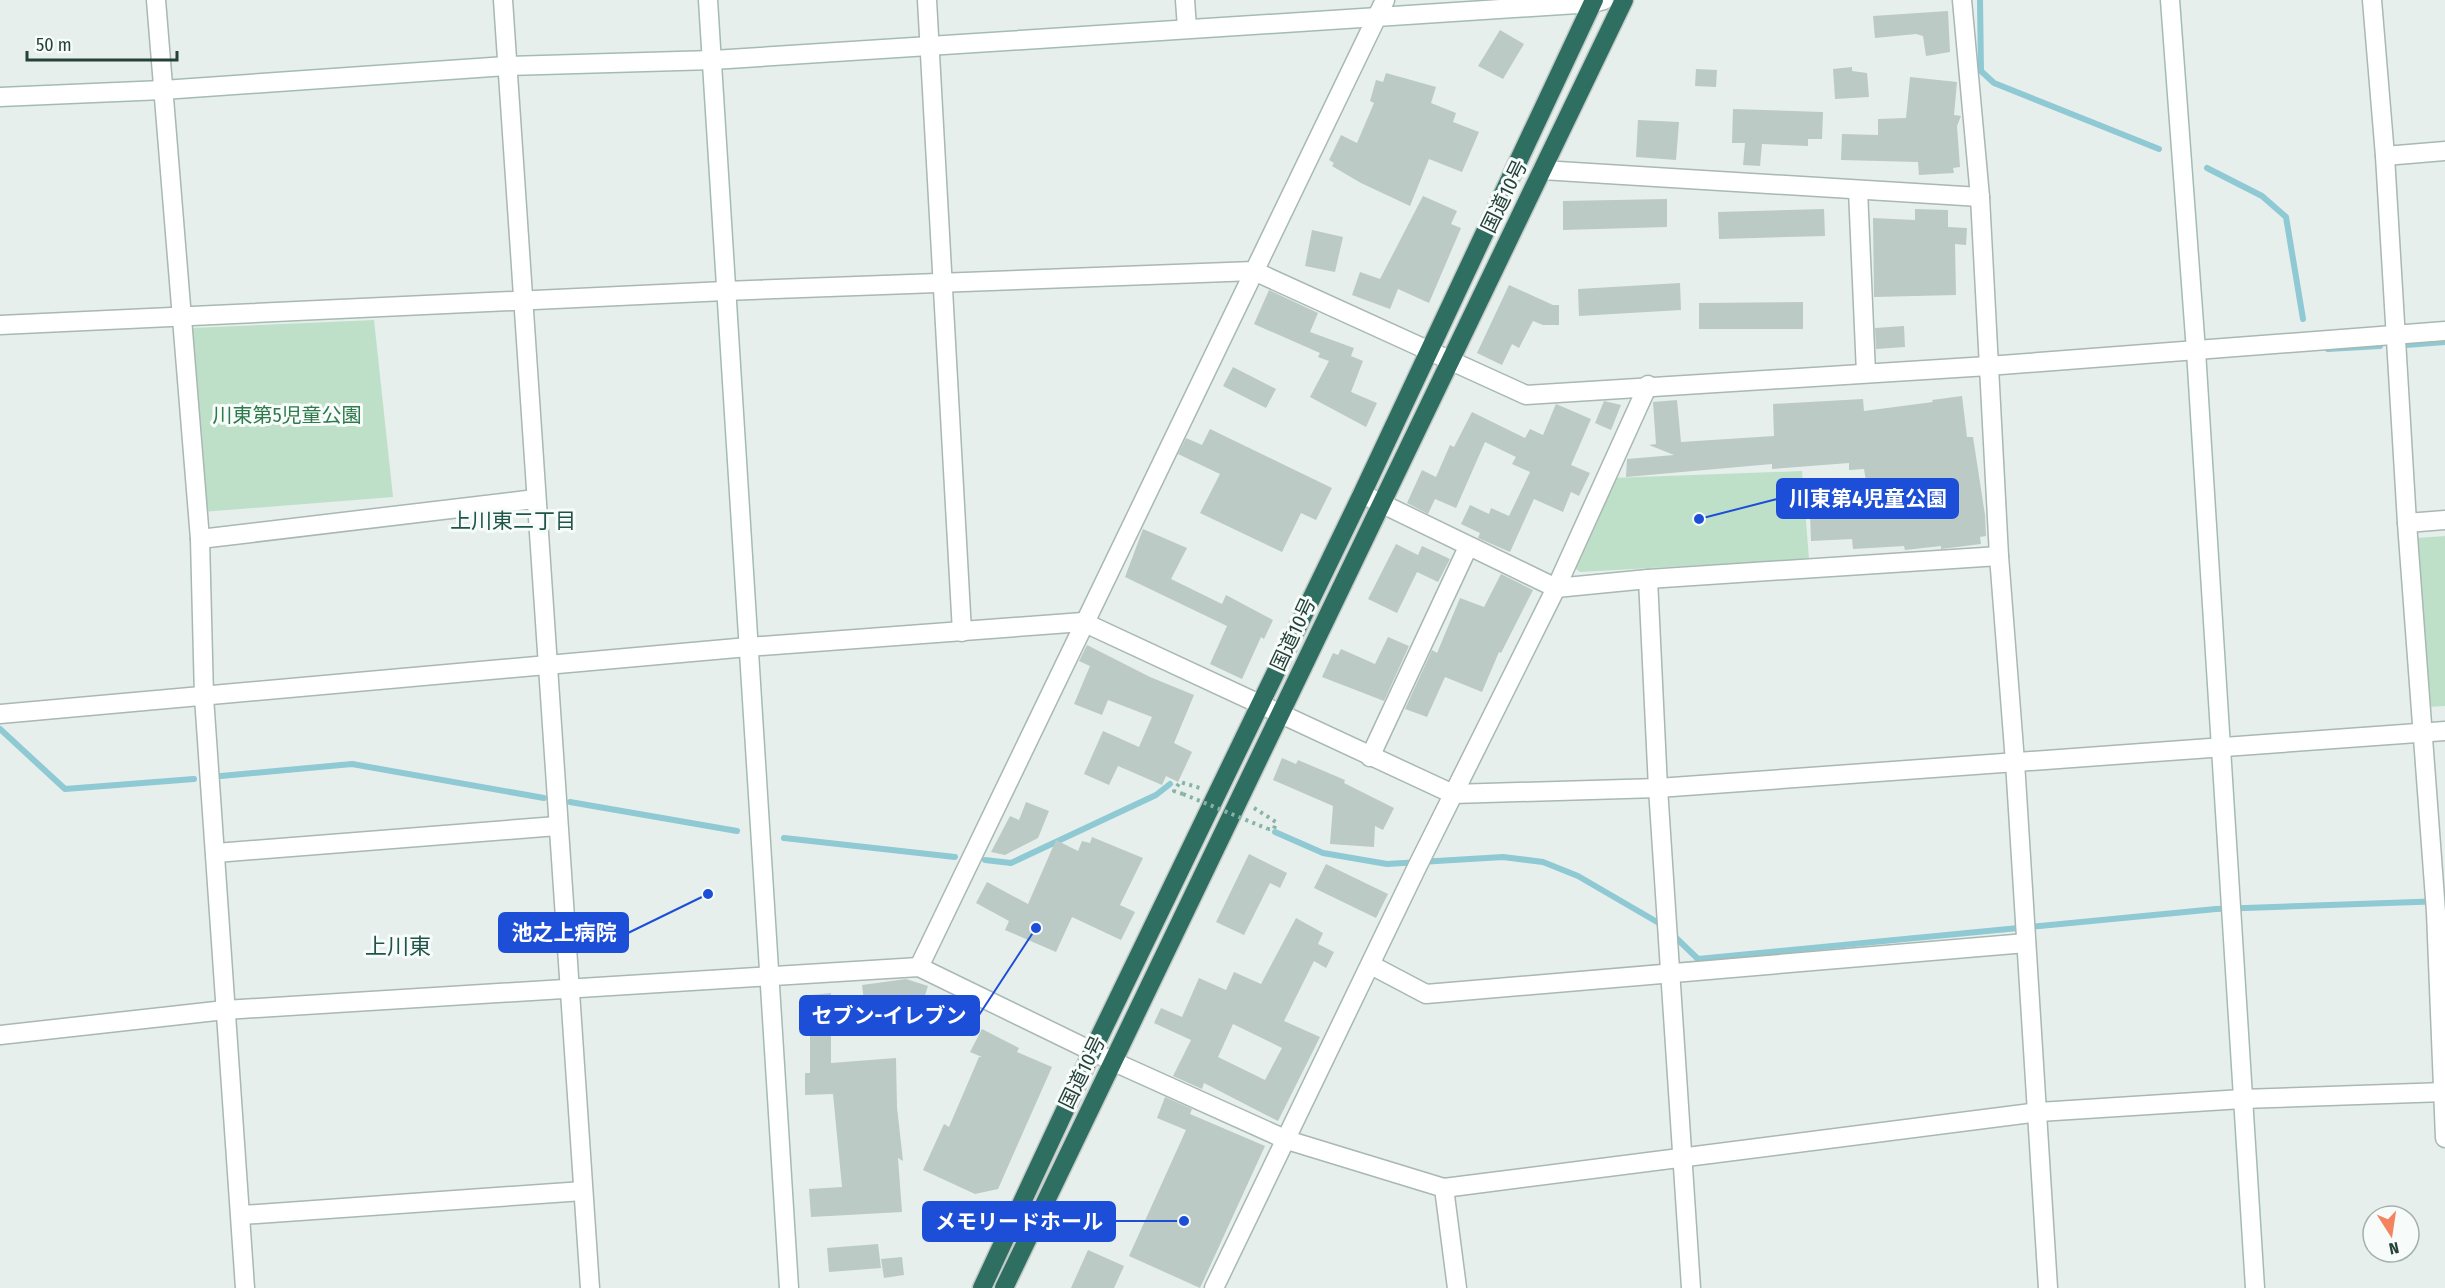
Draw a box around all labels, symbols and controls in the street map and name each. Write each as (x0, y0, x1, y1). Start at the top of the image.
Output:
scale bar (27, 24, 177, 62)
text: 50 m (36, 34, 72, 56)
street label: 国道10号 (1476, 156, 1532, 236)
park label: 川東第5児童公園 (212, 403, 362, 427)
callout: 川東第4児童公園 (1777, 479, 1958, 518)
text: 川東第4児童公園 (1789, 486, 1947, 512)
district label: 上川東二丁目 (450, 508, 576, 534)
street label: 国道10号 (1266, 593, 1320, 675)
callout: 池之上病院 (499, 913, 628, 952)
text: 池之上病院 (512, 920, 617, 946)
district label: 上川東 (365, 933, 431, 960)
callout: セブン-イレブン (800, 996, 979, 1035)
text: セブン-イレブン (812, 1003, 966, 1029)
street label: 国道10号 (1054, 1032, 1110, 1112)
callout: メモリードホール (923, 1202, 1115, 1241)
north arrow (2361, 1204, 2421, 1264)
text: メモリードホール (935, 1209, 1103, 1235)
text: N (2387, 1238, 2401, 1258)

